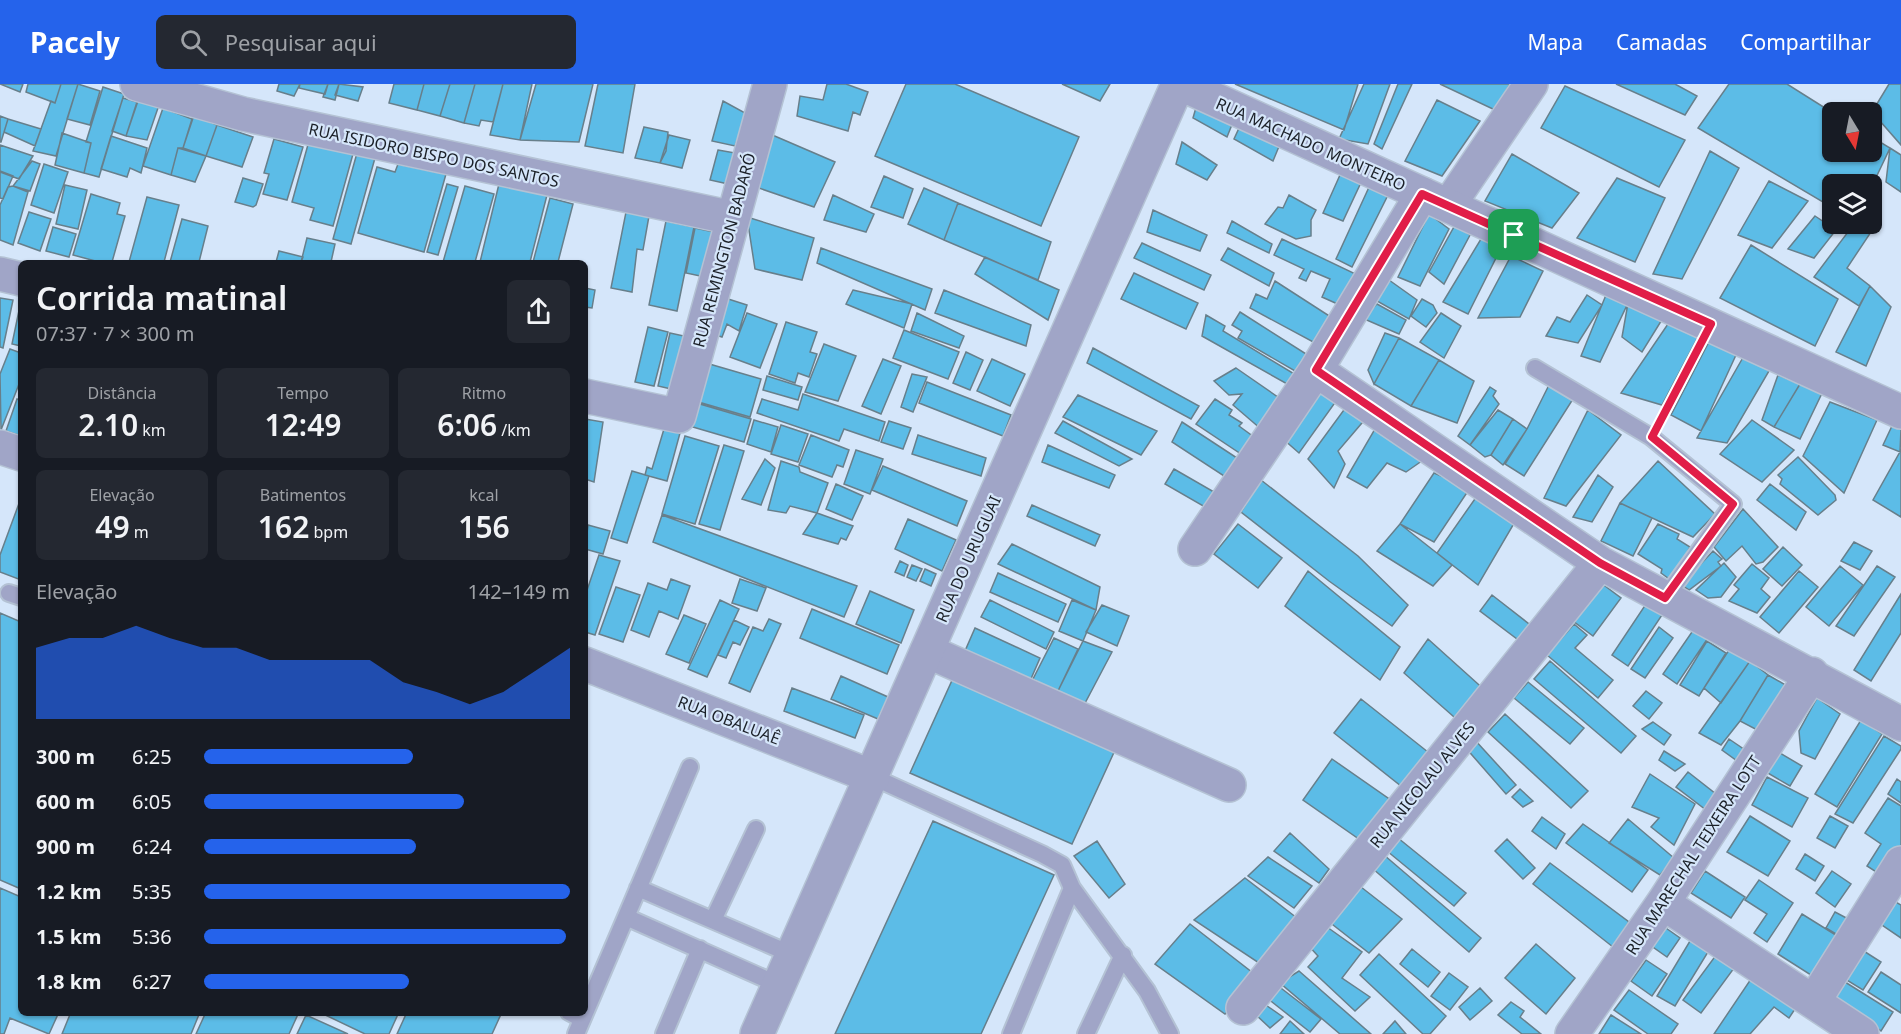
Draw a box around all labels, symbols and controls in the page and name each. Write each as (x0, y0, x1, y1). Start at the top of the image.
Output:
search box (156, 15, 576, 69)
text: Pacely (30, 23, 120, 61)
icon: search (177, 26, 210, 59)
text: Pesquisar aqui (225, 27, 377, 57)
text: Mapa (1527, 28, 1583, 56)
text: Camadas (1616, 28, 1707, 56)
text: Compartilhar (1740, 28, 1871, 56)
street label: RUA MACHADO MONTEIRO (1213, 92, 1409, 196)
north arrow (1822, 102, 1882, 162)
map controls (1822, 102, 1882, 234)
street label: RUA ISIDORO BISPO DOS SANTOS (307, 118, 561, 192)
street label: RUA REMINGTON BADARÓ (687, 150, 761, 350)
button: layers (1822, 174, 1882, 234)
pin (1488, 209, 1539, 260)
icon: arrive (1497, 218, 1530, 251)
text: Corrida matinal (36, 275, 287, 320)
button: share (507, 280, 570, 343)
text: 07:37 · 7 × 300 m (36, 320, 194, 347)
text: Distância (88, 382, 156, 404)
text: Tempo (277, 382, 329, 404)
text: Ritmo (462, 382, 506, 404)
text: 2.10 (78, 404, 138, 445)
text: 12:49 (265, 404, 341, 445)
text: 6:06 (437, 404, 497, 445)
text: km (138, 419, 166, 441)
text: /km (497, 419, 531, 441)
text: Elevação (89, 484, 155, 506)
text: Batimentos (260, 484, 346, 506)
text: kcal (469, 484, 499, 506)
street label: RUA DO URUGUAI (930, 492, 1006, 626)
text: 49 (95, 506, 130, 547)
text: 162 (258, 506, 309, 547)
text: 156 (458, 506, 510, 547)
text: m (130, 521, 149, 543)
text: bpm (309, 521, 348, 543)
text: Elevação (36, 578, 117, 605)
text: 142–149 m (467, 578, 570, 605)
street label: RUA OBALUAÊ (675, 690, 783, 750)
street label: RUA NICOLAU ALVES (1364, 717, 1480, 852)
text: 300 m (36, 743, 95, 770)
text: 6:25 (132, 743, 172, 770)
street label: RUA MARECHAL TEIXEIRA LOTT (1620, 751, 1766, 959)
text: 600 m (36, 788, 95, 815)
text: 6:05 (132, 788, 172, 815)
text: 900 m (36, 833, 95, 860)
text: 6:24 (132, 833, 172, 860)
text: 1.2 km (36, 878, 102, 905)
text: 5:35 (132, 878, 172, 905)
text: 1.5 km (36, 923, 102, 950)
text: 5:36 (132, 923, 172, 950)
text: 1.8 km (36, 968, 102, 995)
text: 6:27 (132, 968, 172, 995)

